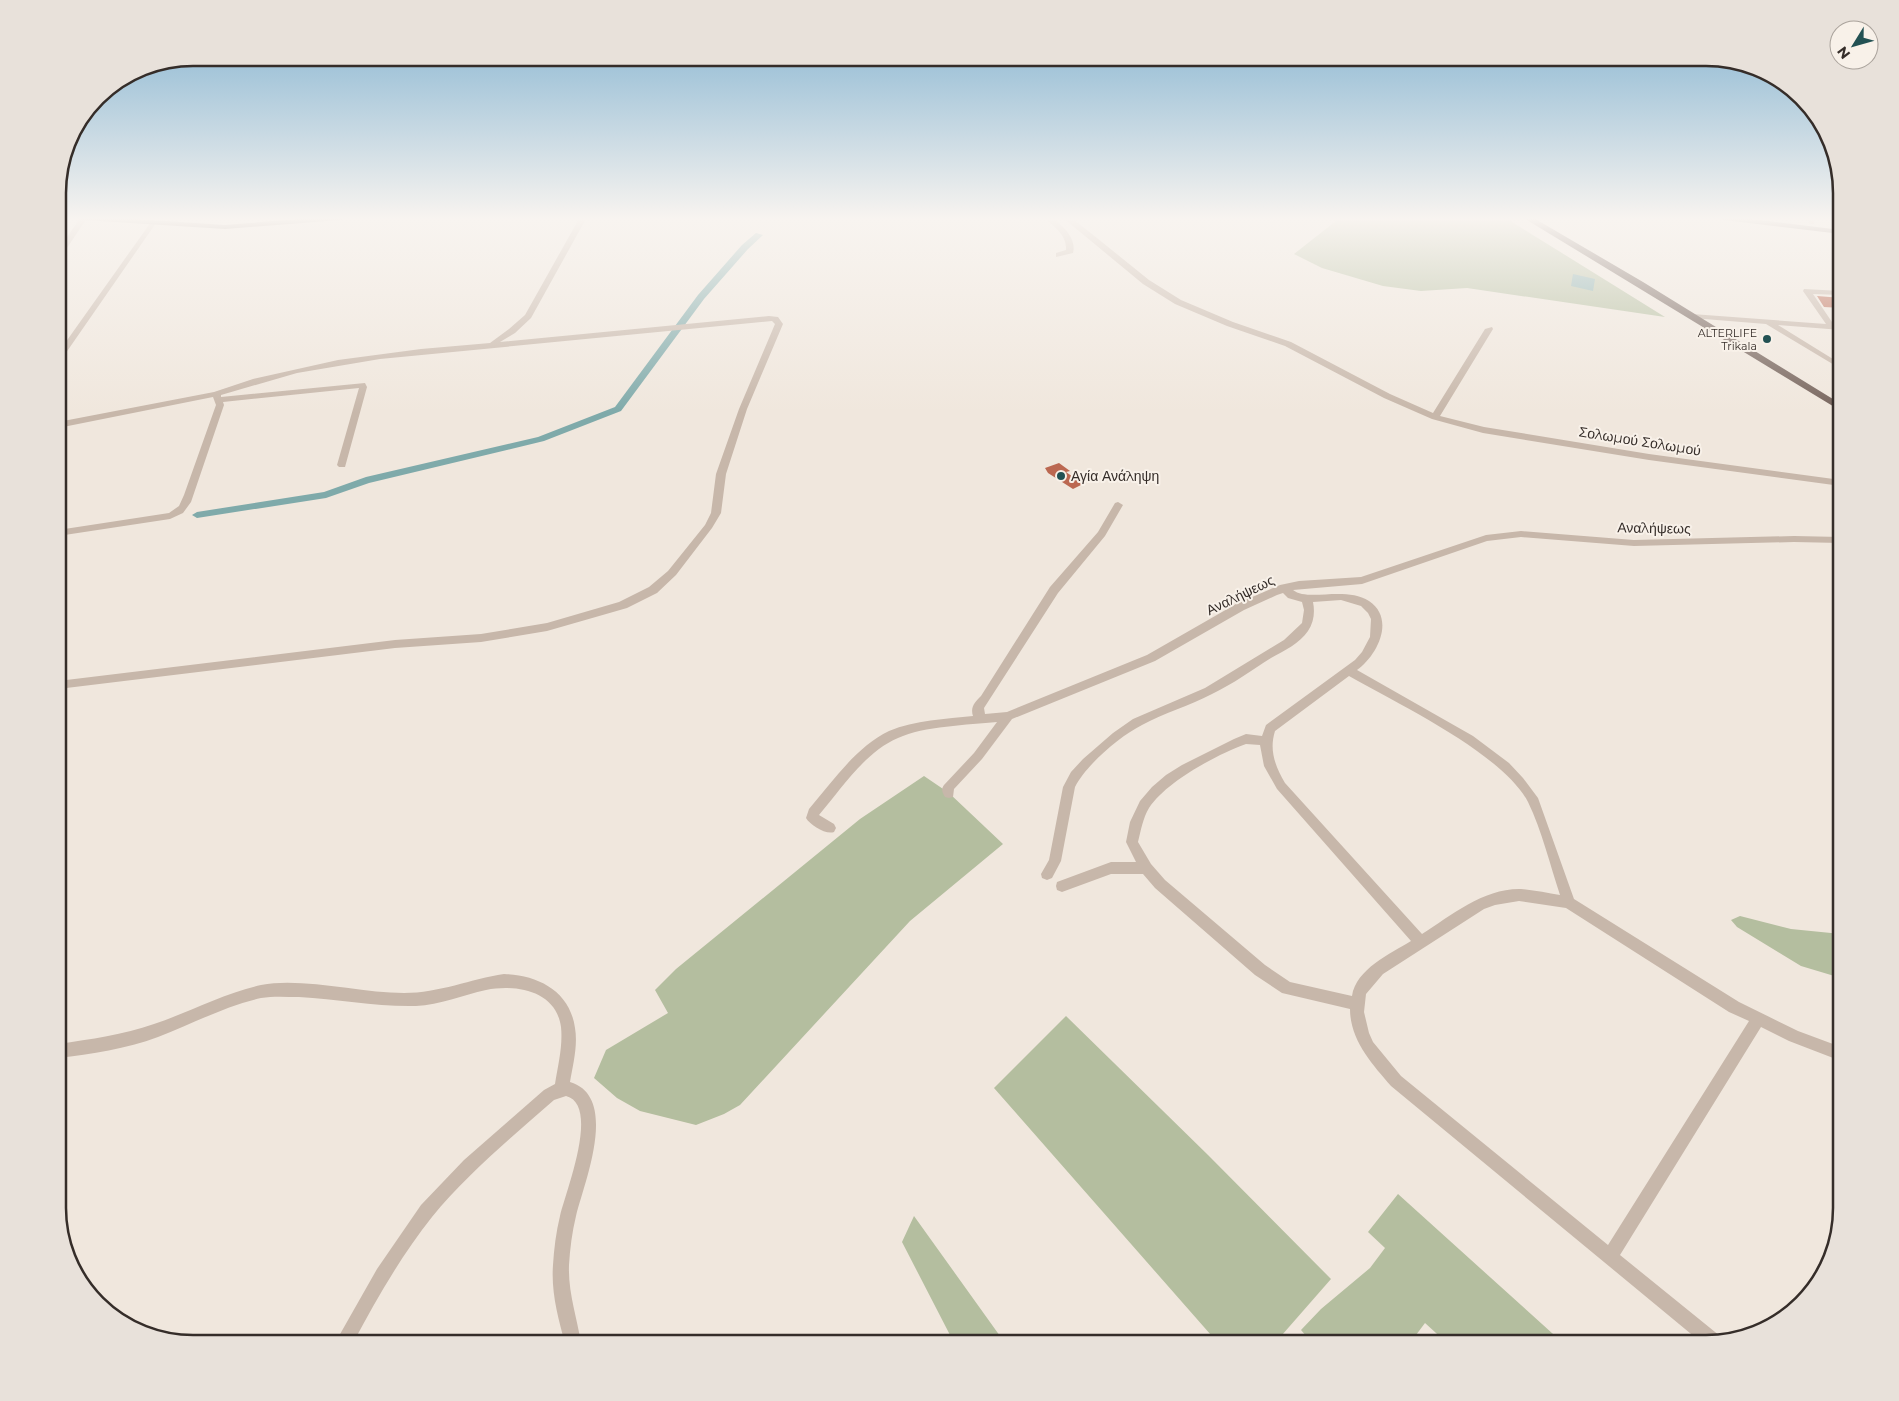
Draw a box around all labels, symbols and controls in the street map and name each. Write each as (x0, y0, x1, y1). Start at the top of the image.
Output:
north arrow (1829, 20, 1879, 70)
text: N (1833, 43, 1854, 63)
place label: ALTERLIFE Trikala (1698, 326, 1757, 353)
marker: ALTERLIFE Trikala (1761, 333, 1773, 345)
street label: Σολωμού Σολωμού (1578, 422, 1702, 460)
place label: Αγία Ανάληψη (1071, 467, 1159, 485)
marker: Αγία Ανάληψη (1055, 470, 1067, 482)
street label: Αναλήψεως (1617, 518, 1691, 538)
street label: Αναλήψεως (1203, 571, 1277, 619)

